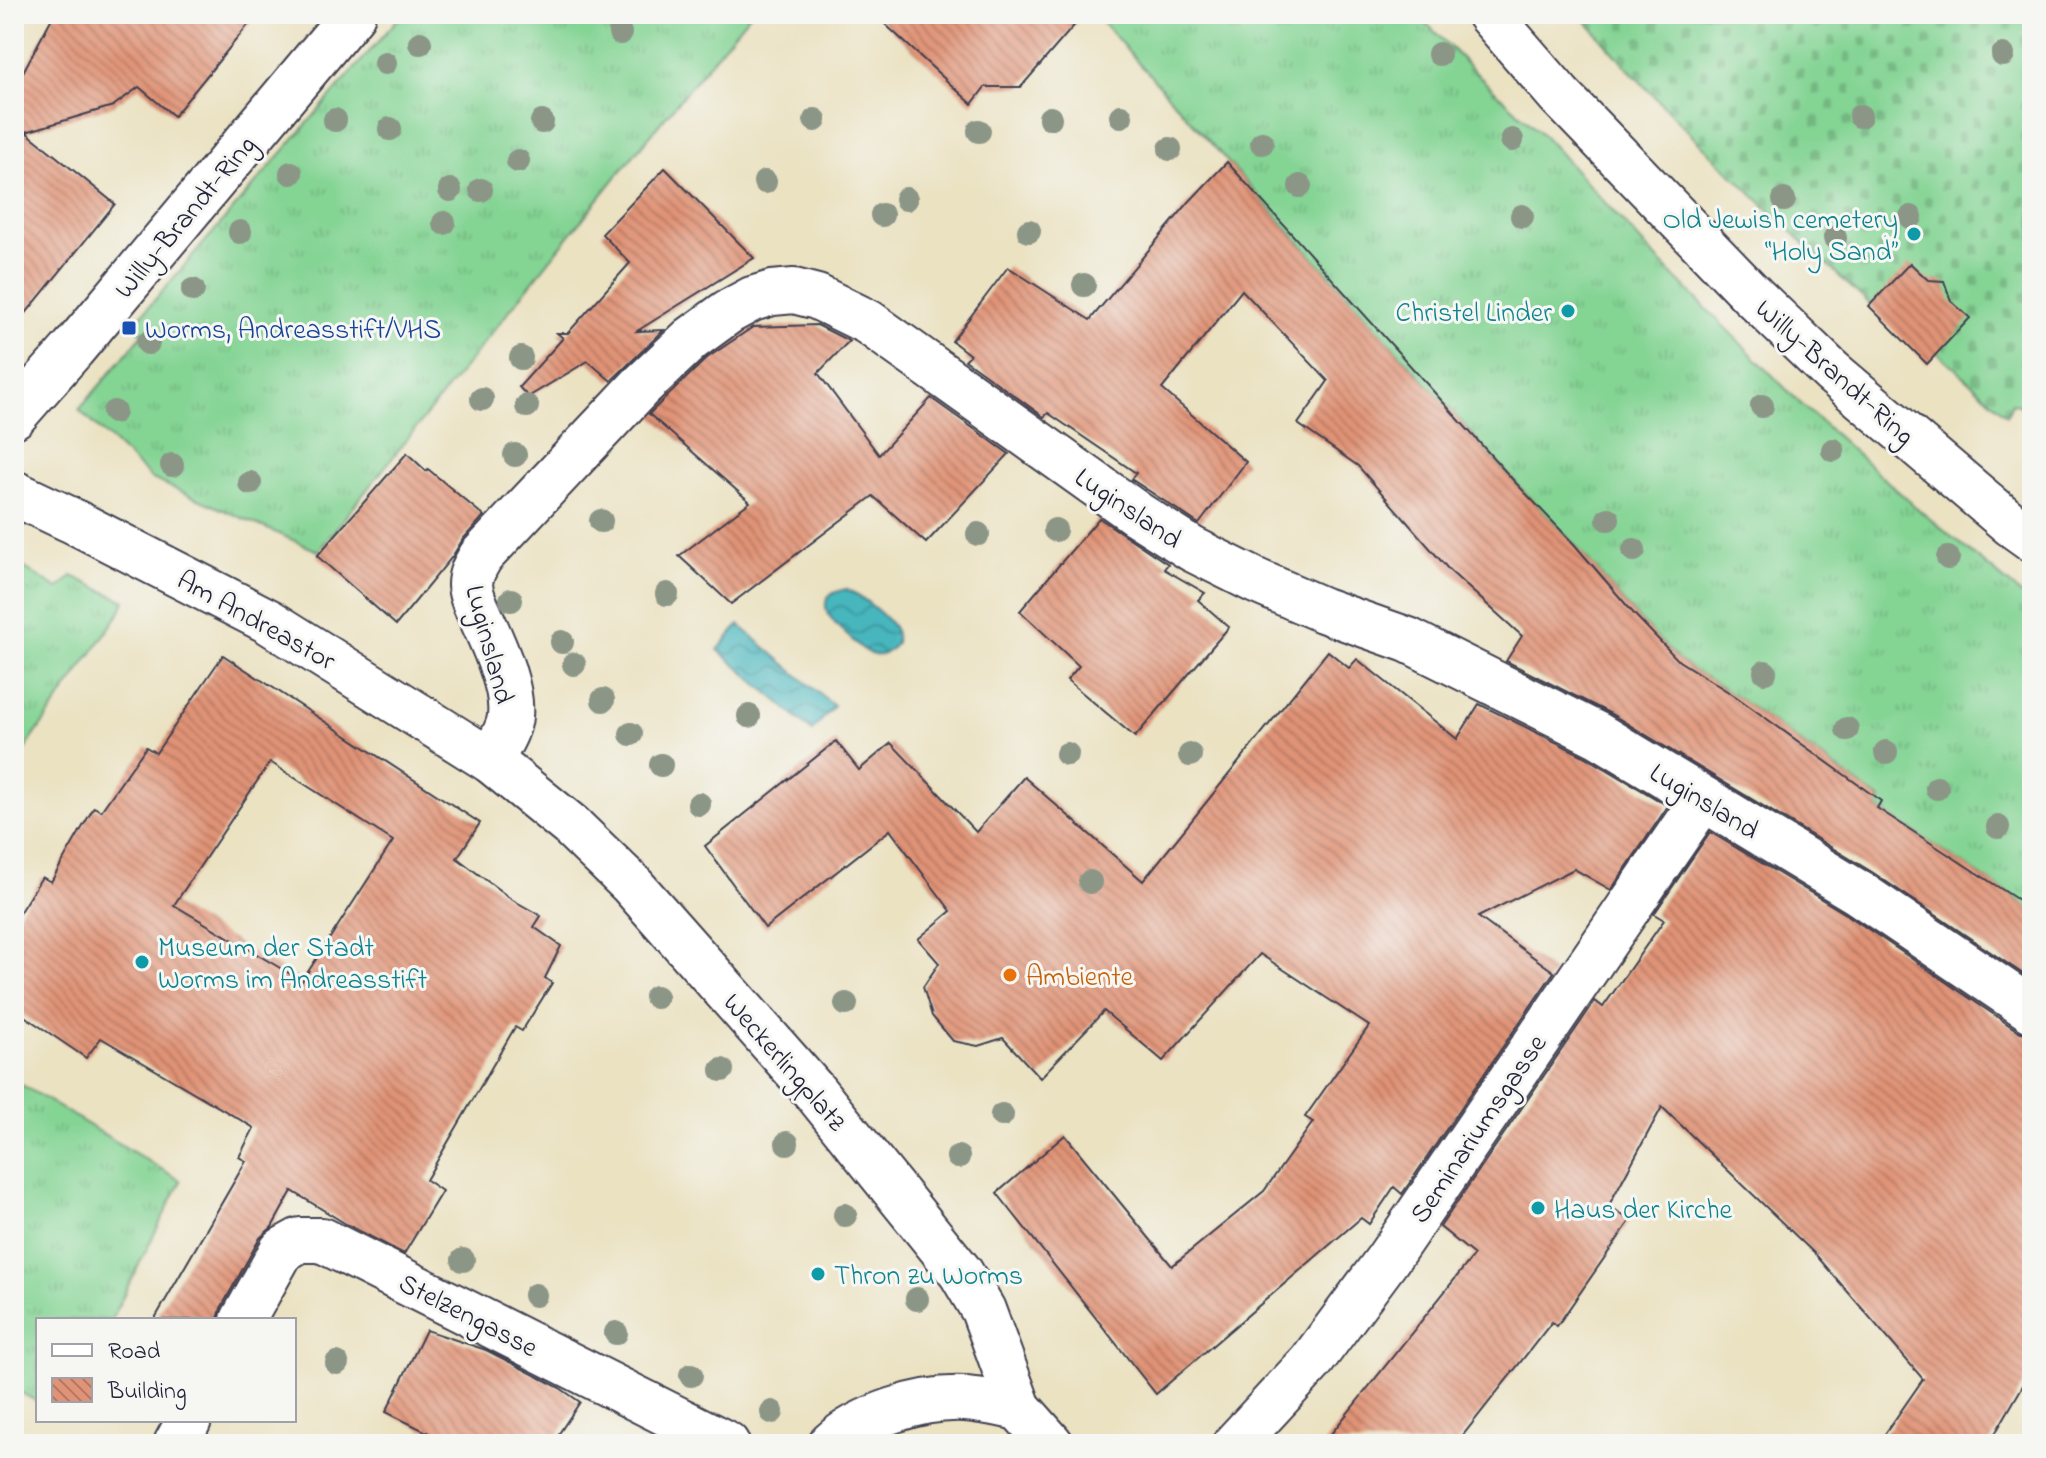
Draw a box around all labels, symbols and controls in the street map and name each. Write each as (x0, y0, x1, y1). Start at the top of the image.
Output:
street label: Willy-Brandt-Ring (106, 127, 268, 309)
place label: Old Jewish cemetery “Holy Sand” (1663, 201, 1898, 274)
marker: Old Jewish cemetery “Holy Sand” (1905, 225, 1923, 243)
street label: Willy-Brandt-Ring (1745, 291, 1923, 457)
place label: Christel Linder (1396, 294, 1552, 335)
marker: Christel Linder (1559, 302, 1577, 320)
place label: Worms, Andreasstift/VHS (145, 311, 441, 352)
marker: Worms, Andreasstift/VHS (120, 319, 138, 337)
street label: Luginsland (1065, 459, 1189, 561)
street label: Am Andreastor (168, 561, 342, 683)
street label: Luginsland (452, 581, 523, 709)
street label: Luginsland (1641, 754, 1766, 852)
place label: Museum der Stadt Worms im Andreasstift (158, 929, 427, 1002)
marker: Museum der Stadt Worms im Andreasstift (133, 953, 151, 971)
place label: Ambiente (1026, 958, 1134, 999)
marker: Ambiente (1001, 966, 1019, 984)
street label: Weckerlingplatz (712, 985, 855, 1142)
street label: Seminariumsgasse (1401, 1027, 1559, 1233)
place label: Haus der Kirche (1554, 1191, 1733, 1232)
marker: Haus der Kirche (1529, 1199, 1547, 1217)
place label: Thron zu Worms (834, 1257, 1023, 1298)
street label: Stelzengasse (391, 1264, 545, 1370)
marker: Thron zu Worms (809, 1265, 827, 1283)
legend (36, 1318, 296, 1422)
text: Road (108, 1335, 161, 1370)
text: Building (107, 1375, 187, 1410)

